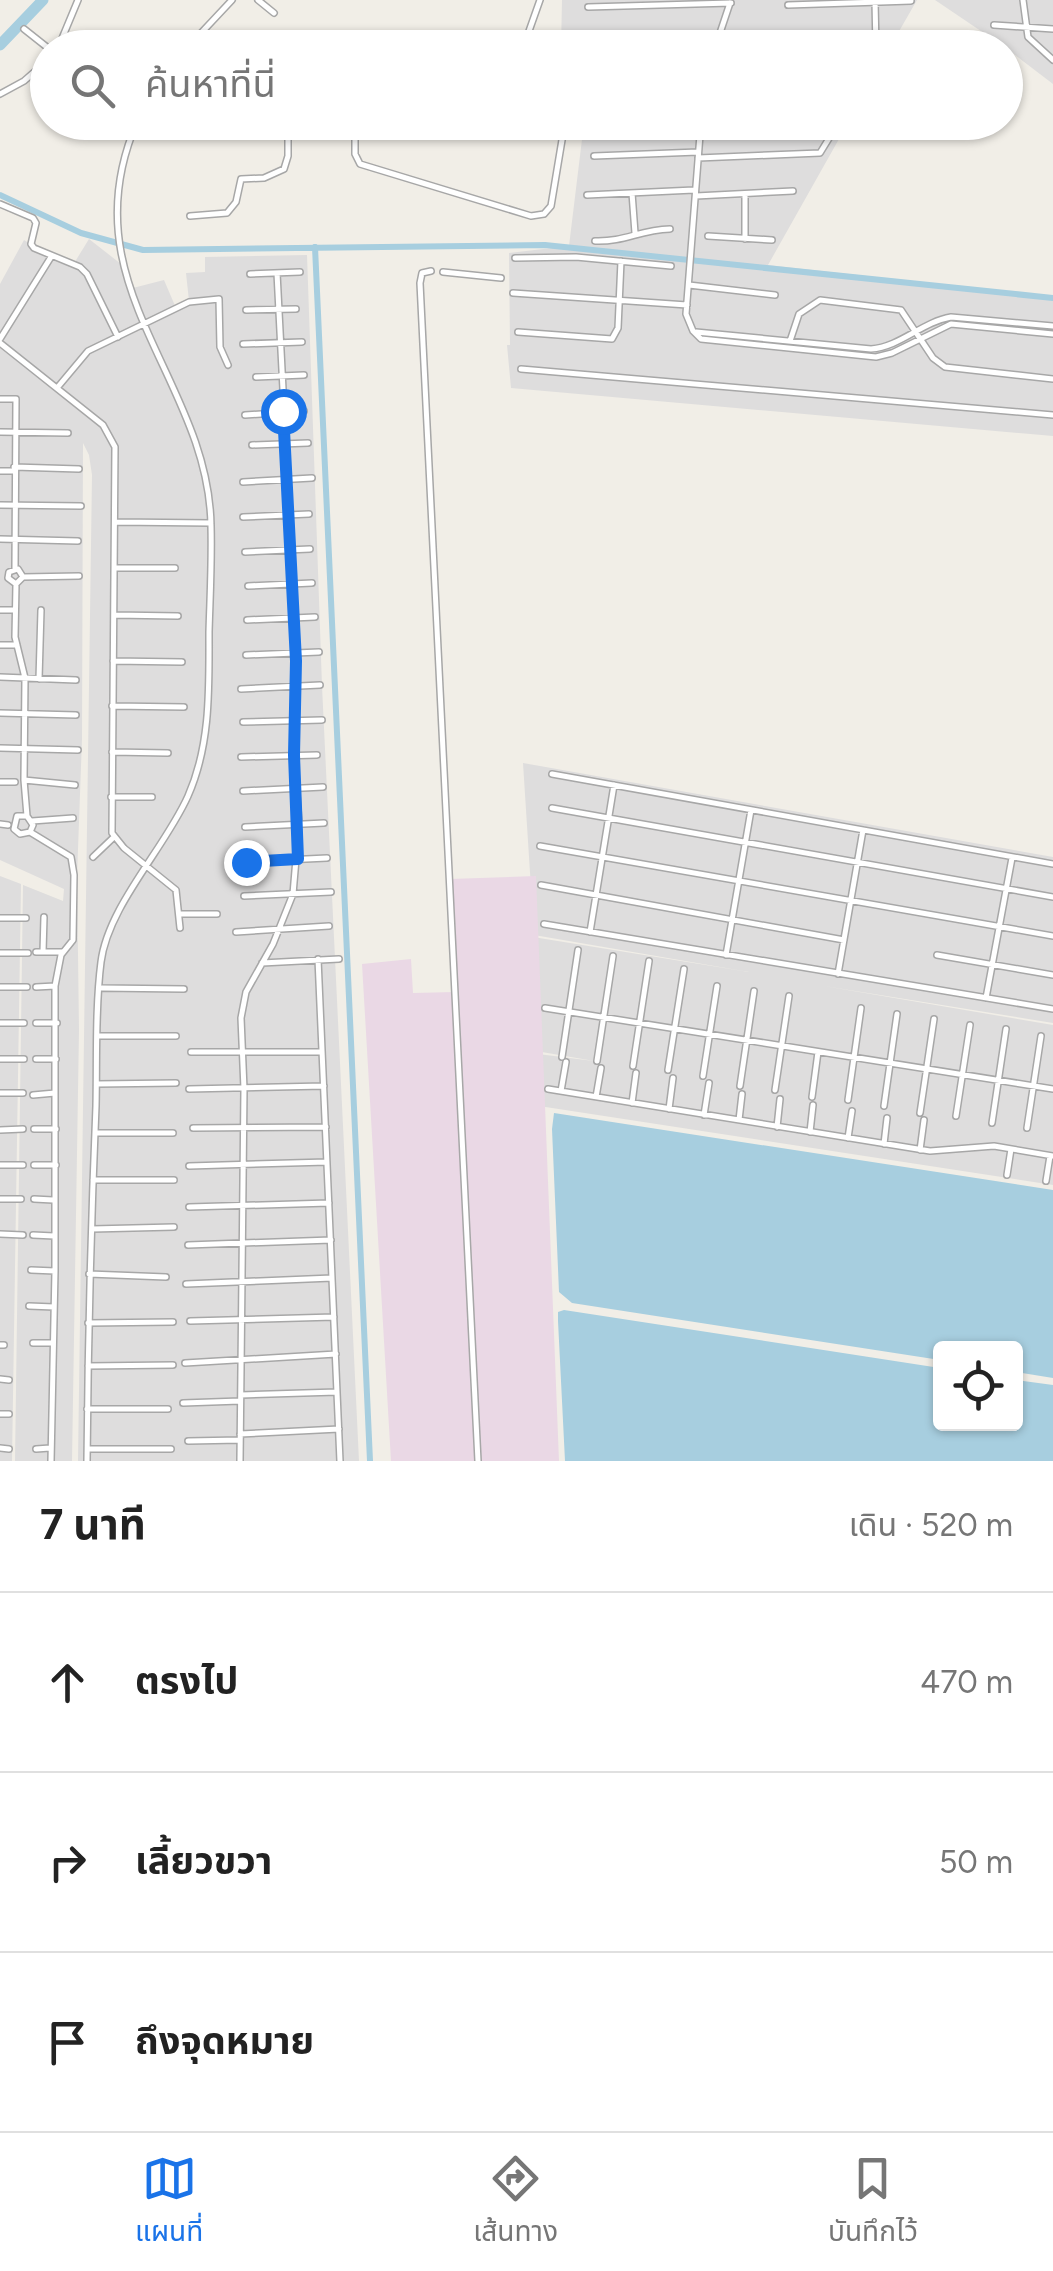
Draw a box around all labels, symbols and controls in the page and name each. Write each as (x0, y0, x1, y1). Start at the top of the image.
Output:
search box (30, 30, 1023, 140)
icon: search (65, 58, 120, 113)
text: ค้นหาที่นี่ (145, 61, 276, 107)
route start (261, 389, 307, 435)
route end (224, 840, 270, 886)
map controls (933, 1341, 1023, 1431)
button: locate (933, 1341, 1023, 1431)
text: 7 นาที (40, 1499, 146, 1550)
text: เดิน · 520 m (849, 1506, 1013, 1544)
icon: ahead (40, 1655, 95, 1710)
text: ตรงไป (135, 1658, 238, 1704)
text: 470 m (920, 1663, 1013, 1701)
icon: right (40, 1835, 95, 1890)
text: เลี้ยวขวา (135, 1838, 272, 1884)
text: 50 m (939, 1843, 1013, 1881)
icon: arrive (40, 2015, 95, 2070)
text: ถึงจุดหมาย (135, 2018, 314, 2064)
tab: แผนที่ (135, 2151, 203, 2254)
tab: เส้นทาง (473, 2151, 558, 2254)
tab: บันทึกไว้ (828, 2151, 918, 2254)

